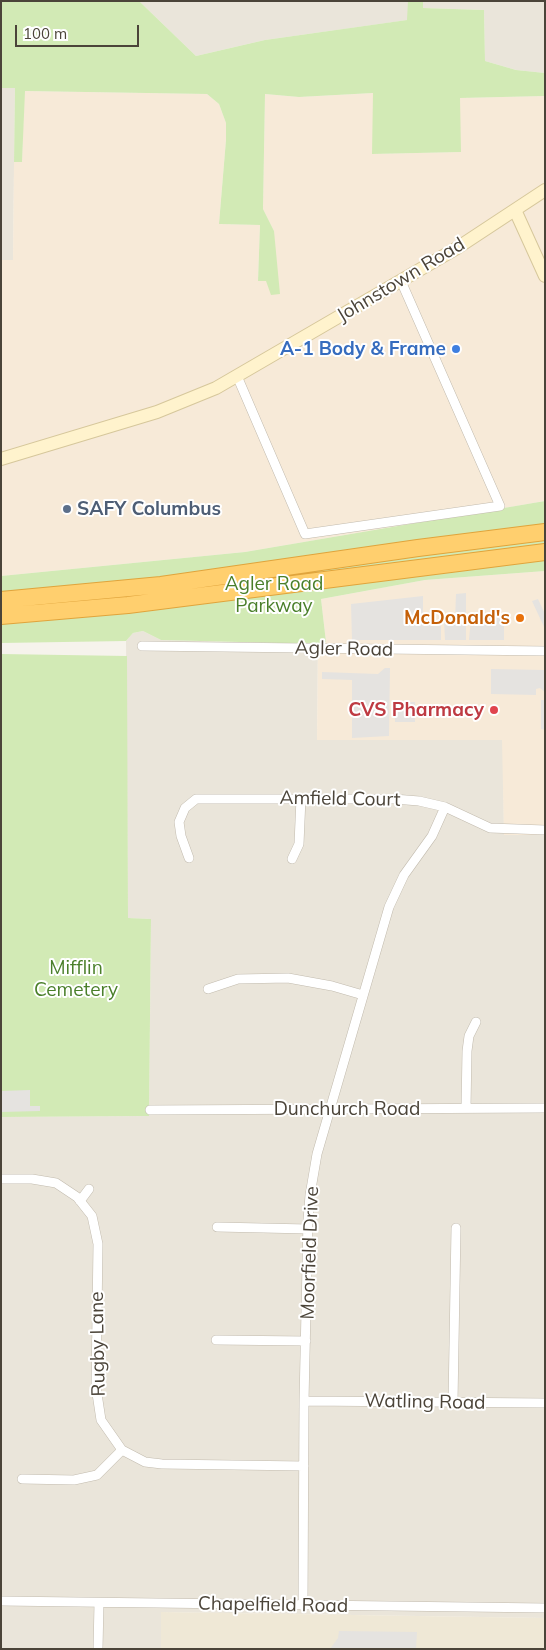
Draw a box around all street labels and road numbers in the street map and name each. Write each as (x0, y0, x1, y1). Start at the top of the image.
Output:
street label: Johnstown Road (333, 233, 469, 327)
street label: Agler Road (294, 637, 394, 661)
street label: Amfield Court (279, 787, 401, 811)
street label: Dunchurch Road (274, 1098, 420, 1120)
street label: Moorfield Drive (296, 1186, 324, 1320)
street label: Rugby Lane (86, 1291, 110, 1397)
street label: Watling Road (364, 1390, 486, 1414)
street label: Chapelfield Road (198, 1592, 348, 1618)

